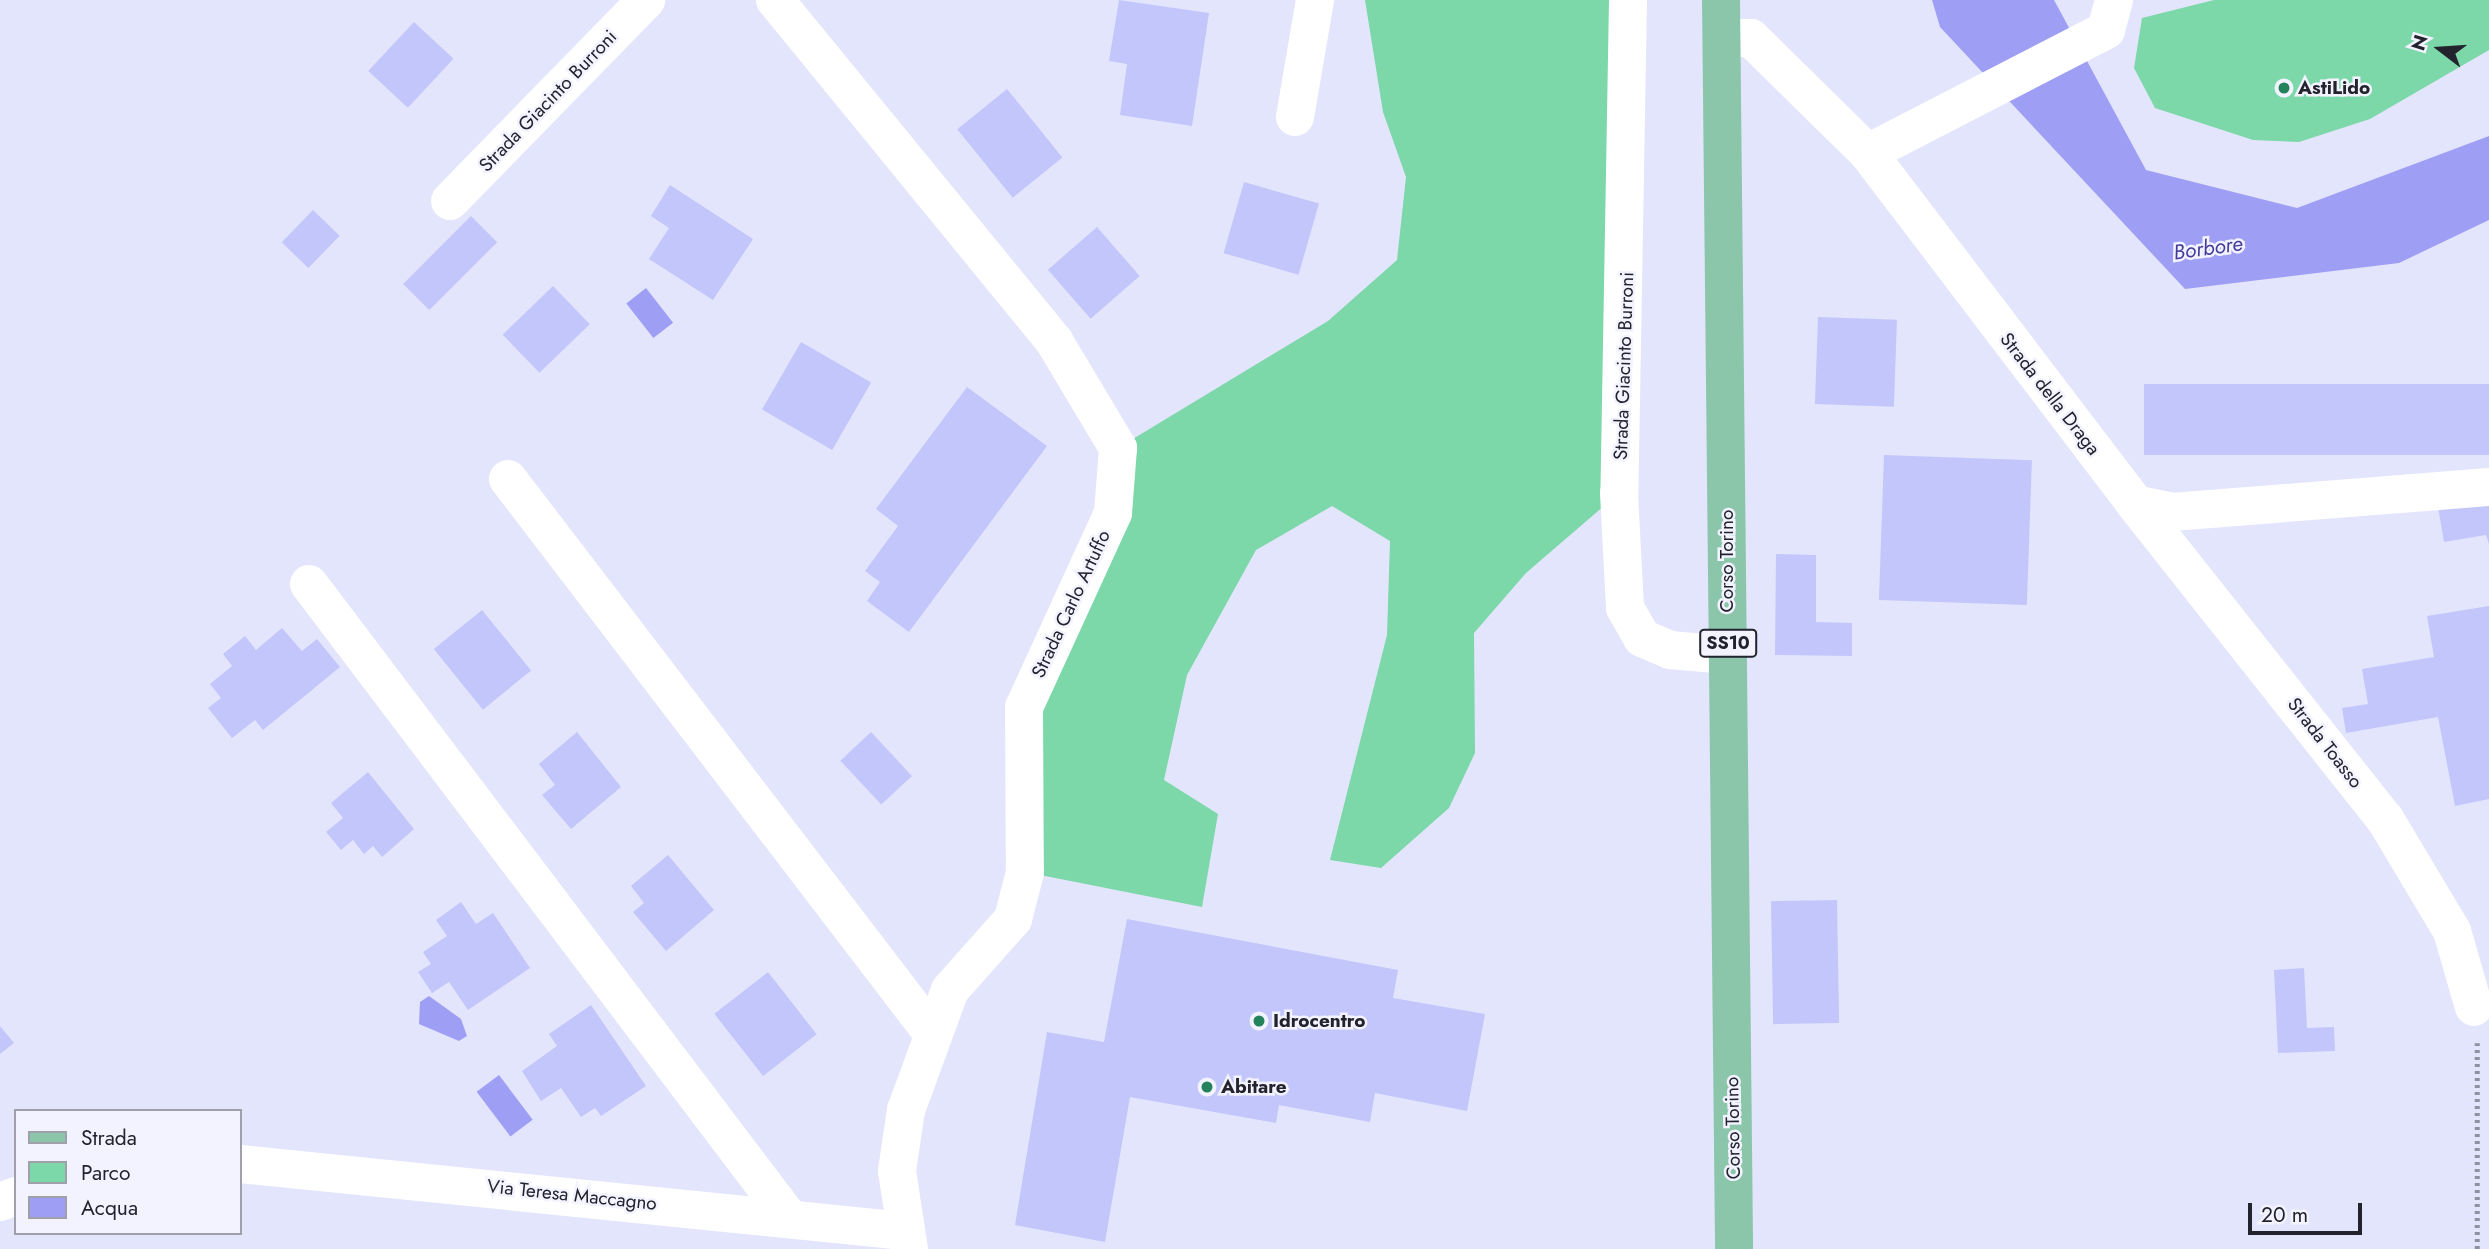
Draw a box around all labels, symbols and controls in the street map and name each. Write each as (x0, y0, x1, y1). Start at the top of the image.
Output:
north arrow (2405, 14, 2475, 84)
street label: Strada Giacinto Burroni (474, 25, 622, 177)
text: N (2404, 32, 2435, 54)
place label: AstiLido (2298, 77, 2370, 99)
marker: AstiLido (2276, 80, 2292, 96)
water label: Borbore (2172, 231, 2244, 265)
street label: Strada Giacinto Burroni (1609, 271, 1639, 461)
street label: Strada della Draga (1995, 328, 2105, 460)
street label: Corso Torino (1716, 510, 1738, 612)
street label: Strada Carlo Artuffo (1027, 527, 1115, 681)
road number: SS10 (1698, 628, 1758, 658)
street label: Strada Toasso (2283, 693, 2367, 793)
place label: Idrocentro (1273, 1010, 1366, 1032)
marker: Idrocentro (1251, 1013, 1267, 1029)
place label: Abitare (1221, 1076, 1287, 1098)
street label: Corso Torino (1721, 1076, 1745, 1180)
marker: Abitare (1199, 1079, 1215, 1095)
legend (14, 1109, 242, 1235)
text: Strada (81, 1123, 137, 1153)
text: Parco (81, 1158, 130, 1188)
street label: Via Teresa Maccagno (486, 1175, 658, 1215)
scale bar (2251, 1190, 2365, 1234)
text: Acqua (81, 1193, 138, 1223)
text: 20 m (2261, 1200, 2308, 1230)

